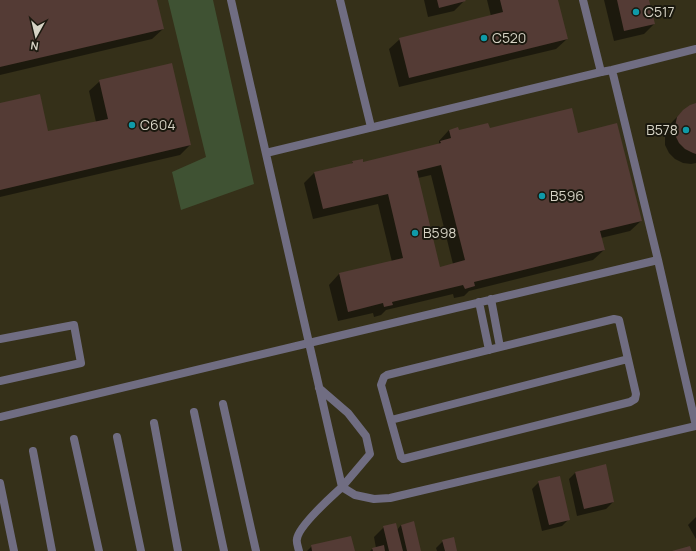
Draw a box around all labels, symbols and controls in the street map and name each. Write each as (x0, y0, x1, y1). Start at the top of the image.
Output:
place label: C517 (644, 2, 675, 21)
marker: C517 (631, 7, 641, 17)
north arrow (16, 16, 56, 56)
place label: C520 (492, 28, 526, 47)
marker: C520 (479, 33, 489, 43)
text: N (29, 38, 39, 54)
place label: C604 (140, 115, 176, 134)
marker: C604 (127, 120, 137, 130)
place label: B578 (646, 120, 678, 139)
marker: B578 (681, 125, 691, 135)
place label: B596 (550, 186, 584, 205)
marker: B596 (537, 191, 547, 201)
place label: B598 (423, 223, 456, 242)
marker: B598 (410, 228, 420, 238)

